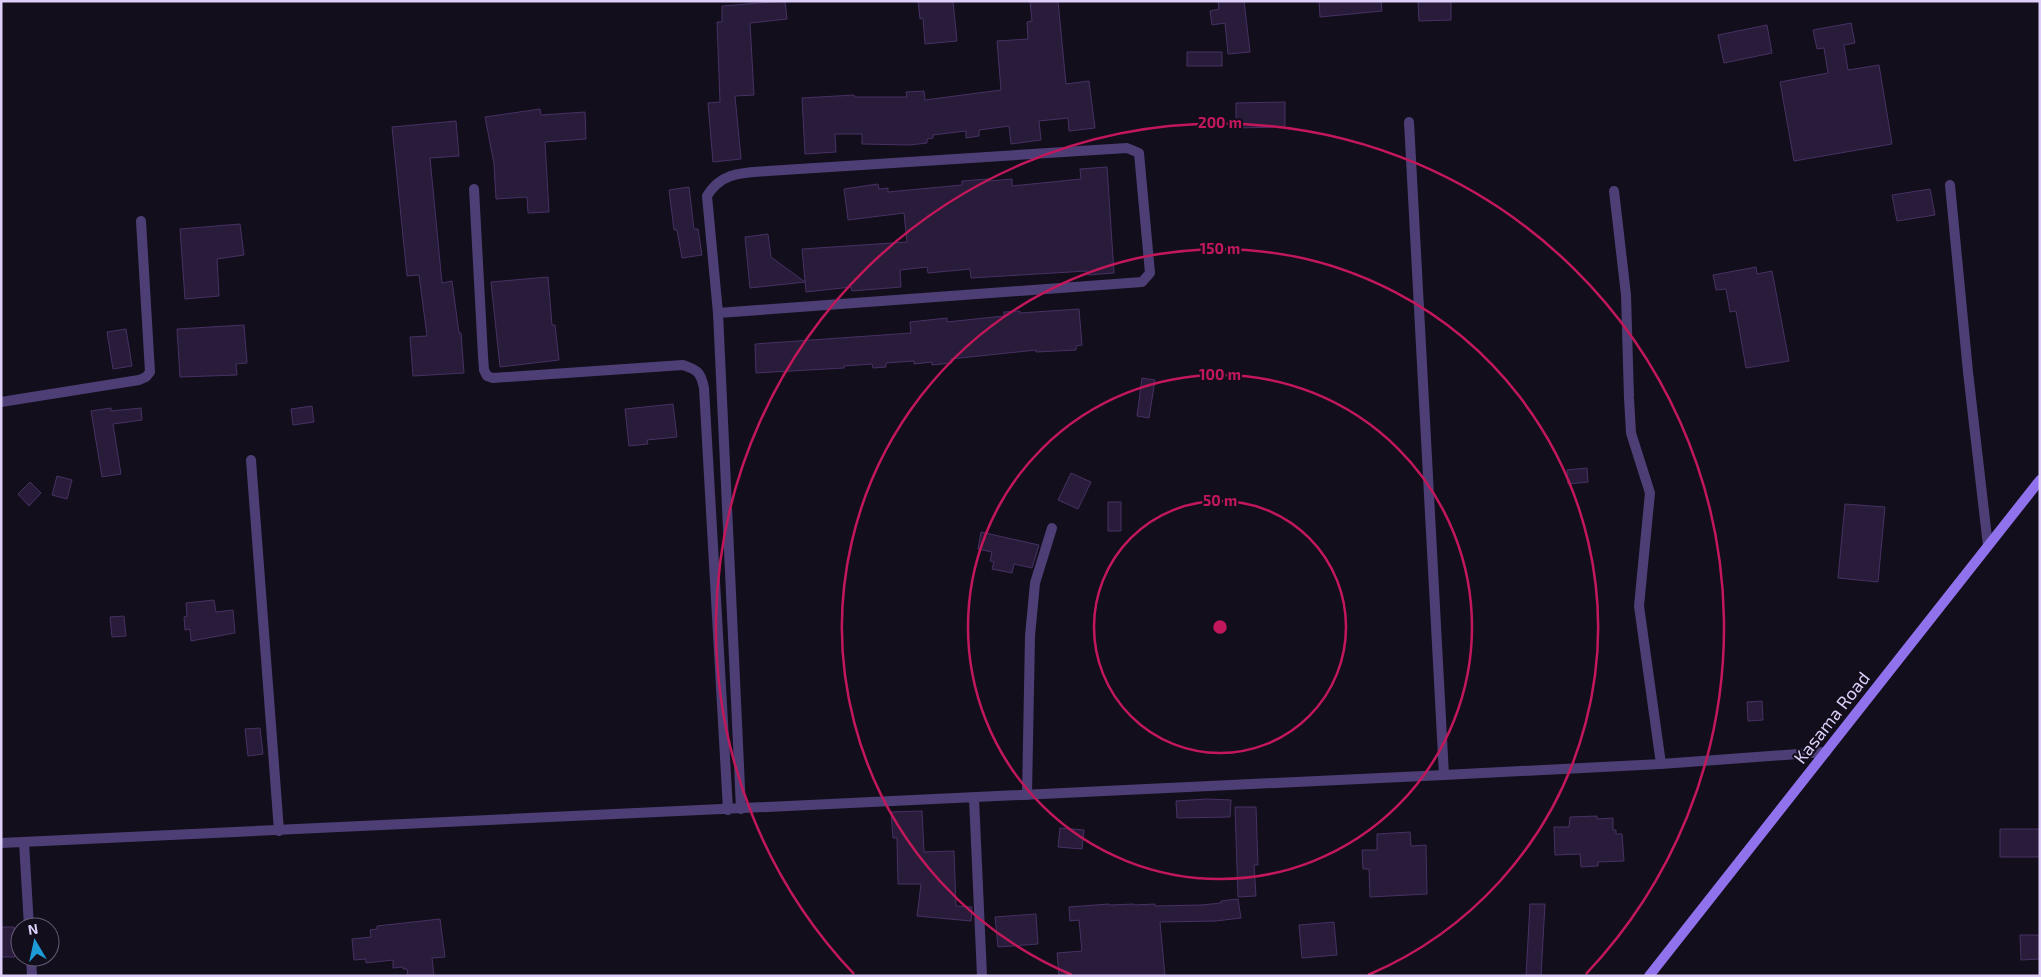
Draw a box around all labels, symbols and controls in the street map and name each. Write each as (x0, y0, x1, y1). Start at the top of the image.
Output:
text: 200 m (1198, 113, 1242, 131)
text: 150 m (1200, 239, 1240, 257)
text: 100 m (1199, 365, 1241, 383)
text: 50 m (1203, 491, 1237, 509)
centre of rings (1211, 618, 1229, 636)
street label: Kasama Road (1788, 667, 1874, 768)
north arrow (10, 917, 60, 967)
text: N (27, 919, 39, 938)

